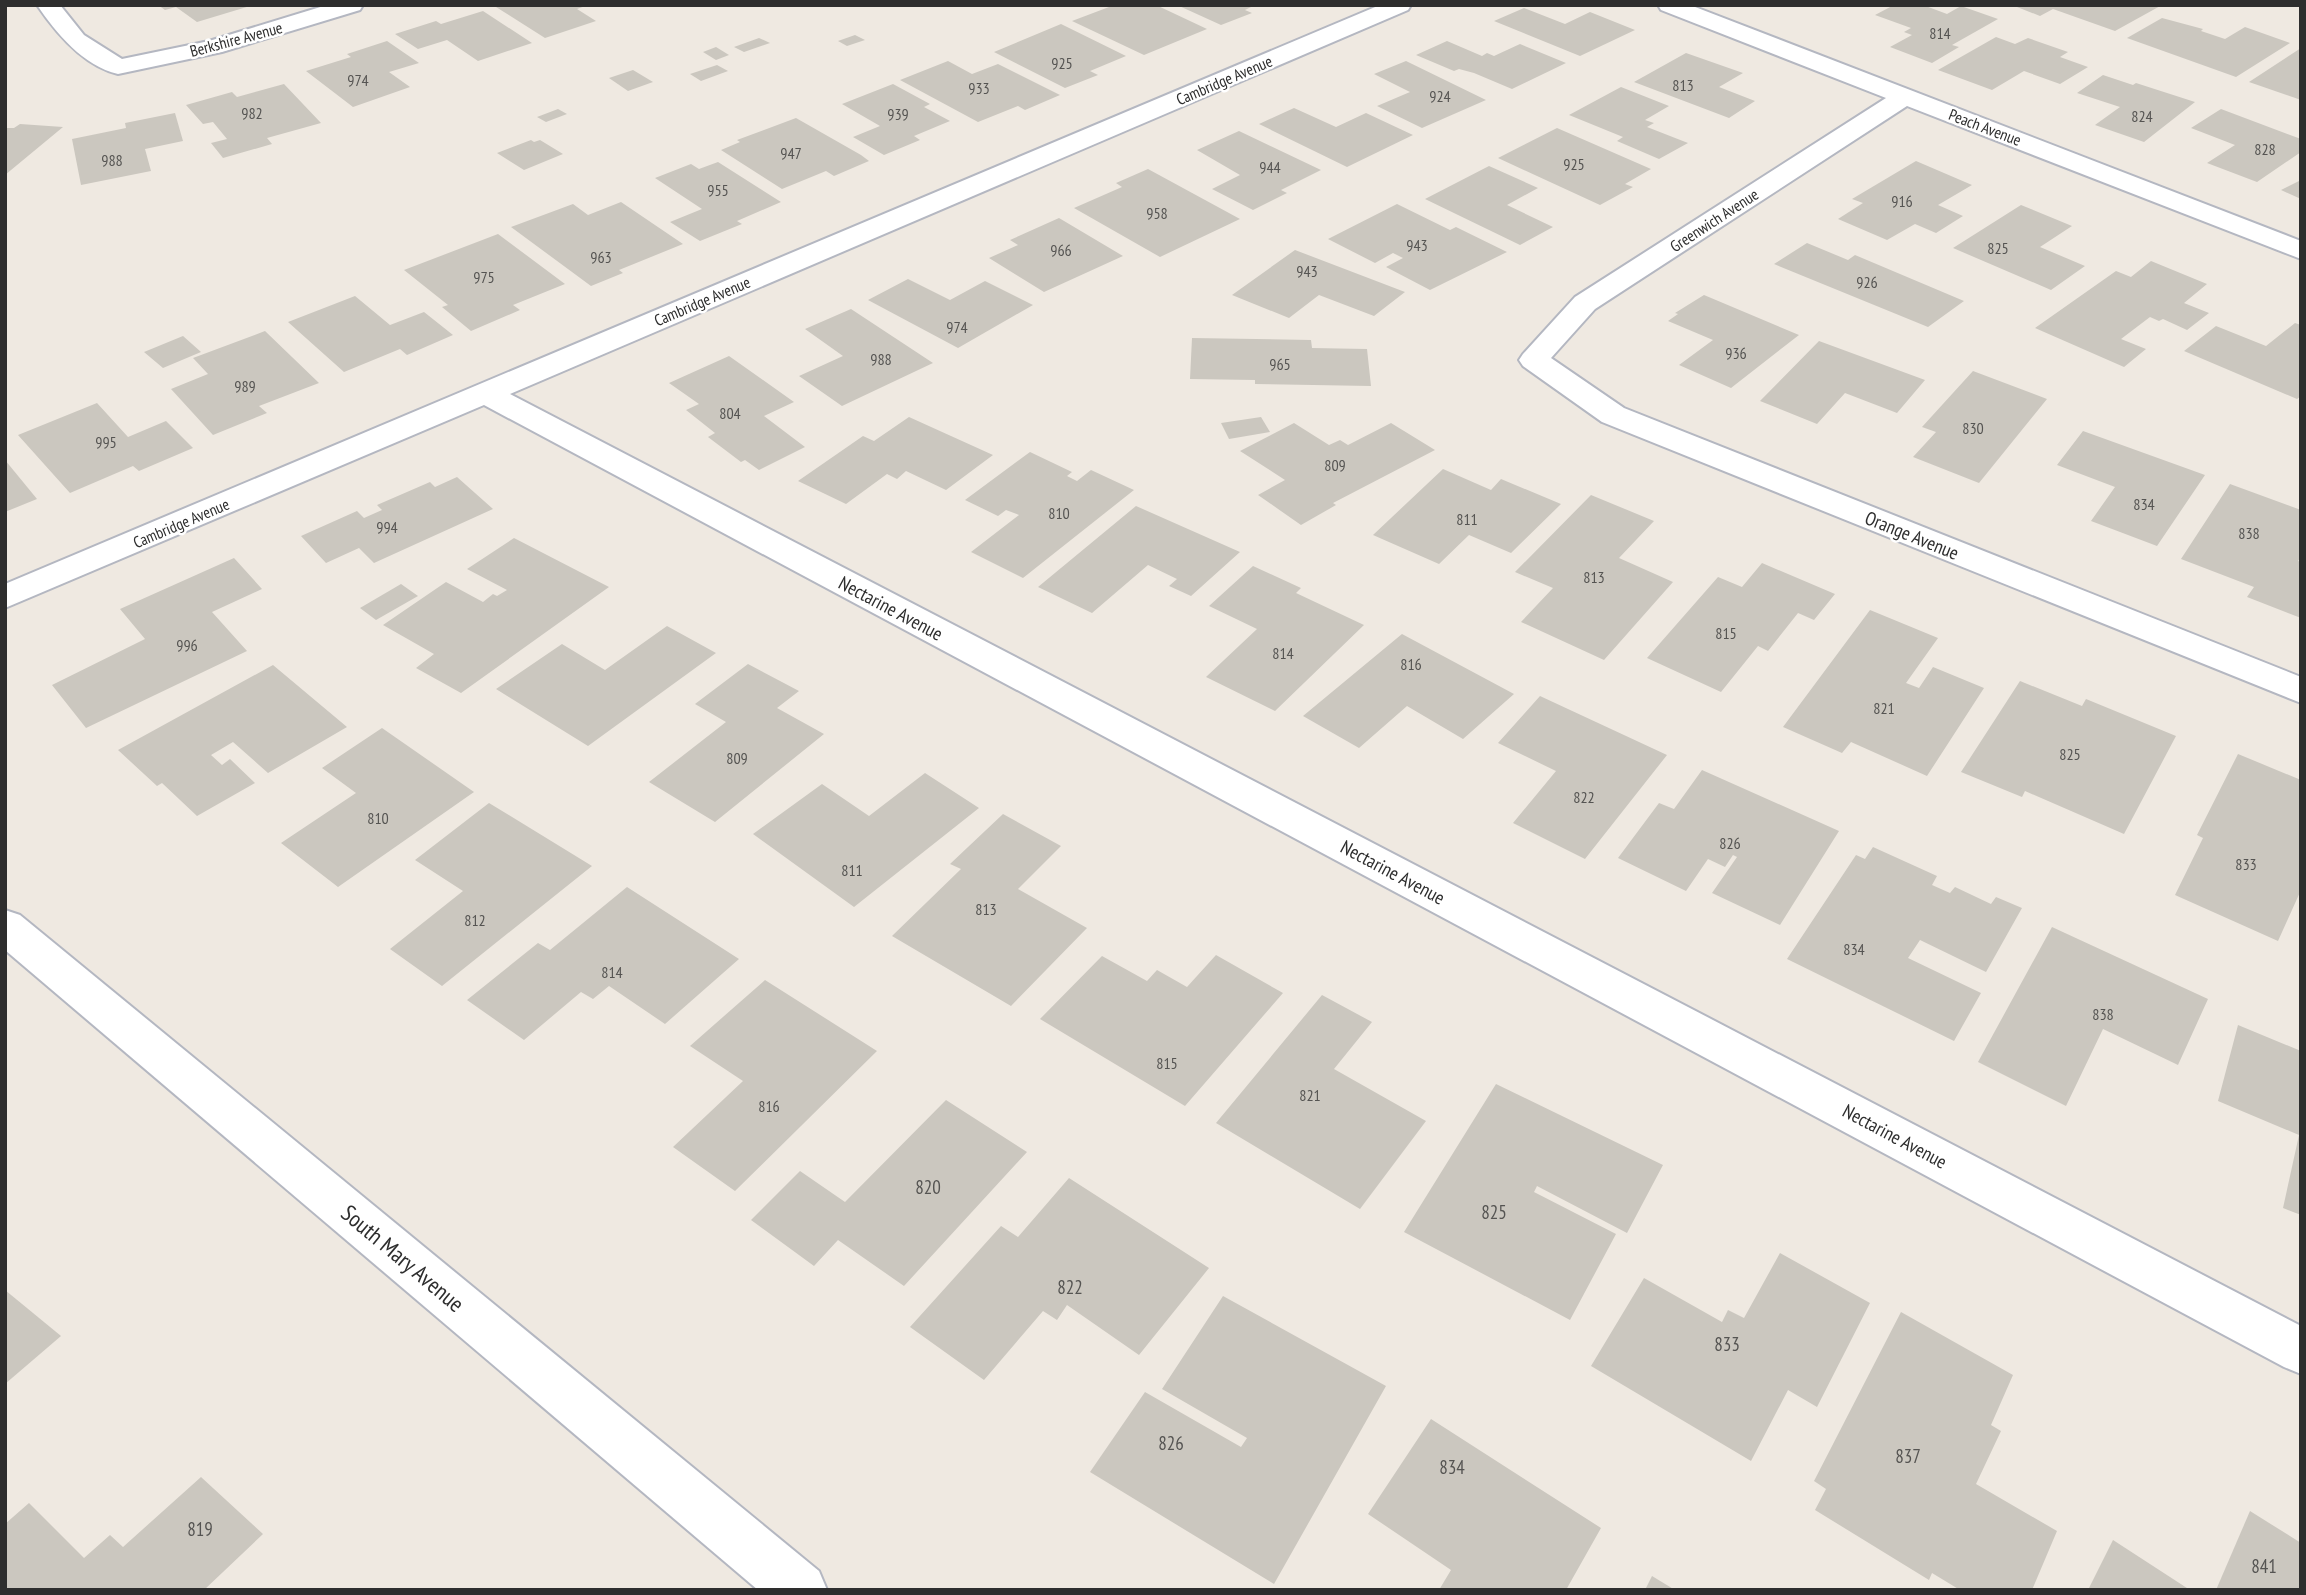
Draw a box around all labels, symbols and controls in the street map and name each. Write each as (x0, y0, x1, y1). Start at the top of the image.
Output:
street label: Berkshire Avenue (187, 17, 285, 61)
house number: 814 (1929, 23, 1951, 43)
street label: Cambridge Avenue (1173, 51, 1275, 109)
house number: 925 (1051, 53, 1073, 73)
house number: 974 (347, 70, 369, 90)
house number: 813 (1672, 75, 1694, 95)
house number: 933 (968, 78, 990, 98)
house number: 924 (1429, 86, 1451, 106)
house number: 982 (241, 103, 263, 123)
house number: 939 (887, 104, 909, 124)
street label: Peach Avenue (1946, 104, 2024, 150)
house number: 824 (2131, 106, 2153, 126)
house number: 828 (2254, 139, 2276, 159)
house number: 947 (780, 143, 802, 163)
house number: 988 (101, 150, 123, 170)
house number: 925 (1563, 154, 1585, 174)
house number: 944 (1259, 157, 1281, 177)
house number: 955 (707, 180, 729, 200)
street label: Greenwich Avenue (1666, 184, 1762, 256)
house number: 916 (1891, 191, 1913, 211)
house number: 958 (1146, 203, 1168, 223)
house number: 943 (1406, 235, 1428, 255)
house number: 825 (1987, 238, 2009, 258)
house number: 966 (1050, 240, 1072, 260)
house number: 963 (590, 247, 612, 267)
house number: 943 (1296, 261, 1318, 281)
house number: 975 (473, 267, 495, 287)
street label: Cambridge Avenue (651, 272, 753, 330)
house number: 926 (1856, 272, 1878, 292)
house number: 974 (946, 317, 968, 337)
house number: 936 (1725, 343, 1747, 363)
house number: 988 (870, 349, 892, 369)
house number: 965 (1269, 354, 1291, 374)
house number: 989 (234, 376, 256, 396)
house number: 804 (719, 403, 741, 423)
house number: 830 (1962, 418, 1984, 438)
house number: 995 (95, 432, 117, 452)
house number: 809 (1324, 455, 1346, 475)
street label: Cambridge Avenue (130, 494, 232, 552)
house number: 834 (2133, 494, 2155, 514)
house number: 810 (1048, 503, 1070, 523)
street label: Orange Avenue (1862, 505, 1963, 565)
house number: 811 (1456, 509, 1478, 529)
house number: 994 (376, 517, 398, 537)
house number: 838 (2238, 523, 2260, 543)
house number: 813 (1583, 567, 1605, 587)
street label: Nectarine Avenue (835, 571, 947, 646)
house number: 815 (1715, 623, 1737, 643)
house number: 996 (176, 635, 198, 655)
house number: 814 (1272, 643, 1294, 663)
house number: 816 (1400, 654, 1422, 674)
house number: 821 (1873, 698, 1895, 718)
house number: 825 (2059, 744, 2081, 764)
house number: 809 (726, 748, 748, 768)
house number: 822 (1573, 787, 1595, 807)
house number: 810 (367, 808, 389, 828)
house number: 826 (1719, 833, 1741, 853)
street label: Nectarine Avenue (1337, 835, 1449, 910)
house number: 833 (2235, 854, 2257, 874)
house number: 811 (841, 860, 863, 880)
house number: 813 (975, 899, 997, 919)
house number: 812 (464, 910, 486, 930)
house number: 834 (1843, 939, 1865, 959)
house number: 814 (601, 962, 623, 982)
house number: 838 (2092, 1004, 2114, 1024)
house number: 815 (1156, 1053, 1178, 1073)
house number: 821 (1299, 1085, 1321, 1105)
house number: 816 (758, 1096, 780, 1116)
street label: Nectarine Avenue (1839, 1099, 1951, 1174)
house number: 820 (915, 1175, 941, 1199)
street label: South Mary Avenue (336, 1198, 470, 1318)
house number: 825 (1481, 1200, 1507, 1224)
house number: 822 (1057, 1275, 1083, 1299)
house number: 833 (1714, 1332, 1740, 1356)
house number: 826 (1158, 1431, 1184, 1455)
house number: 837 (1895, 1444, 1921, 1468)
house number: 834 (1439, 1455, 1465, 1479)
house number: 819 (187, 1517, 213, 1541)
house number: 841 (2251, 1554, 2277, 1578)

